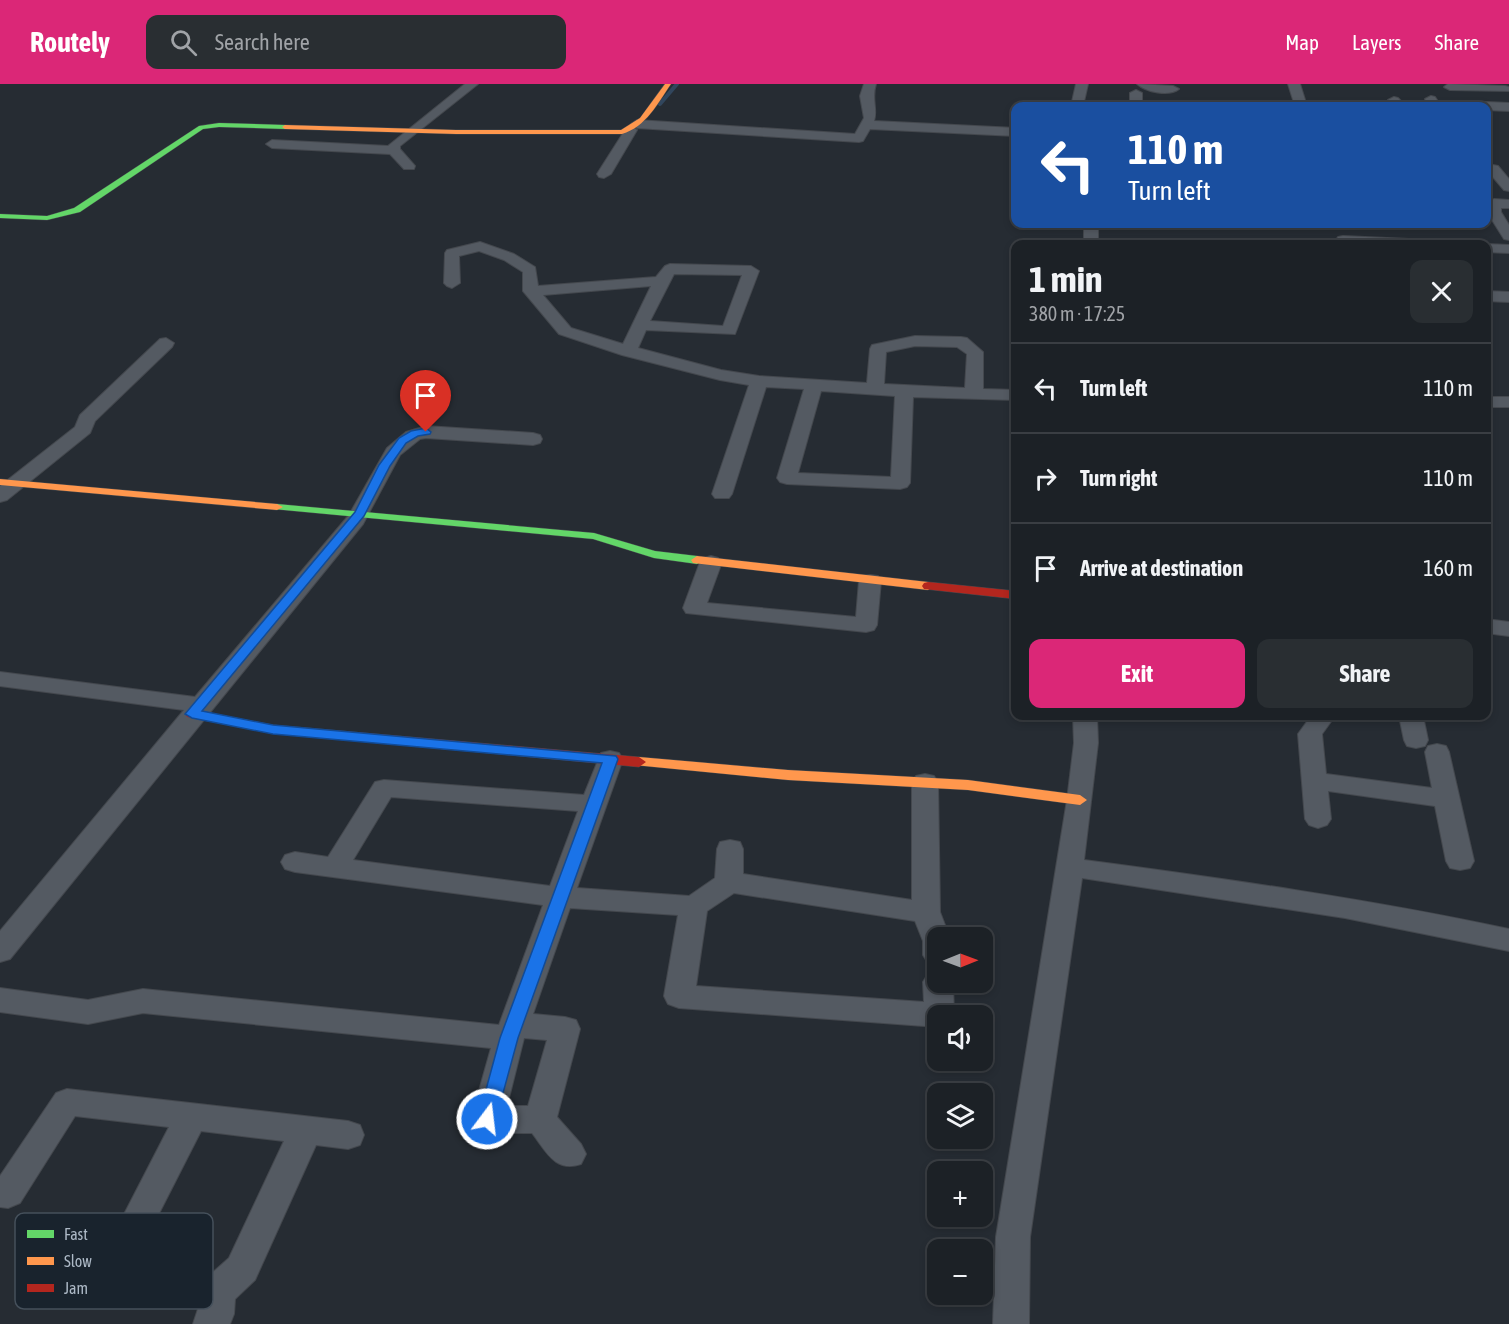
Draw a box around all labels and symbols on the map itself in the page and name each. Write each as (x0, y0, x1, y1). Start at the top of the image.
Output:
pin (400, 370, 451, 432)
north arrow (927, 927, 993, 993)
position arrow (455, 1087, 519, 1151)
legend (15, 1213, 213, 1309)
text: Fast (64, 1225, 88, 1243)
text: Slow (64, 1252, 92, 1270)
text: Jam (64, 1279, 88, 1297)

